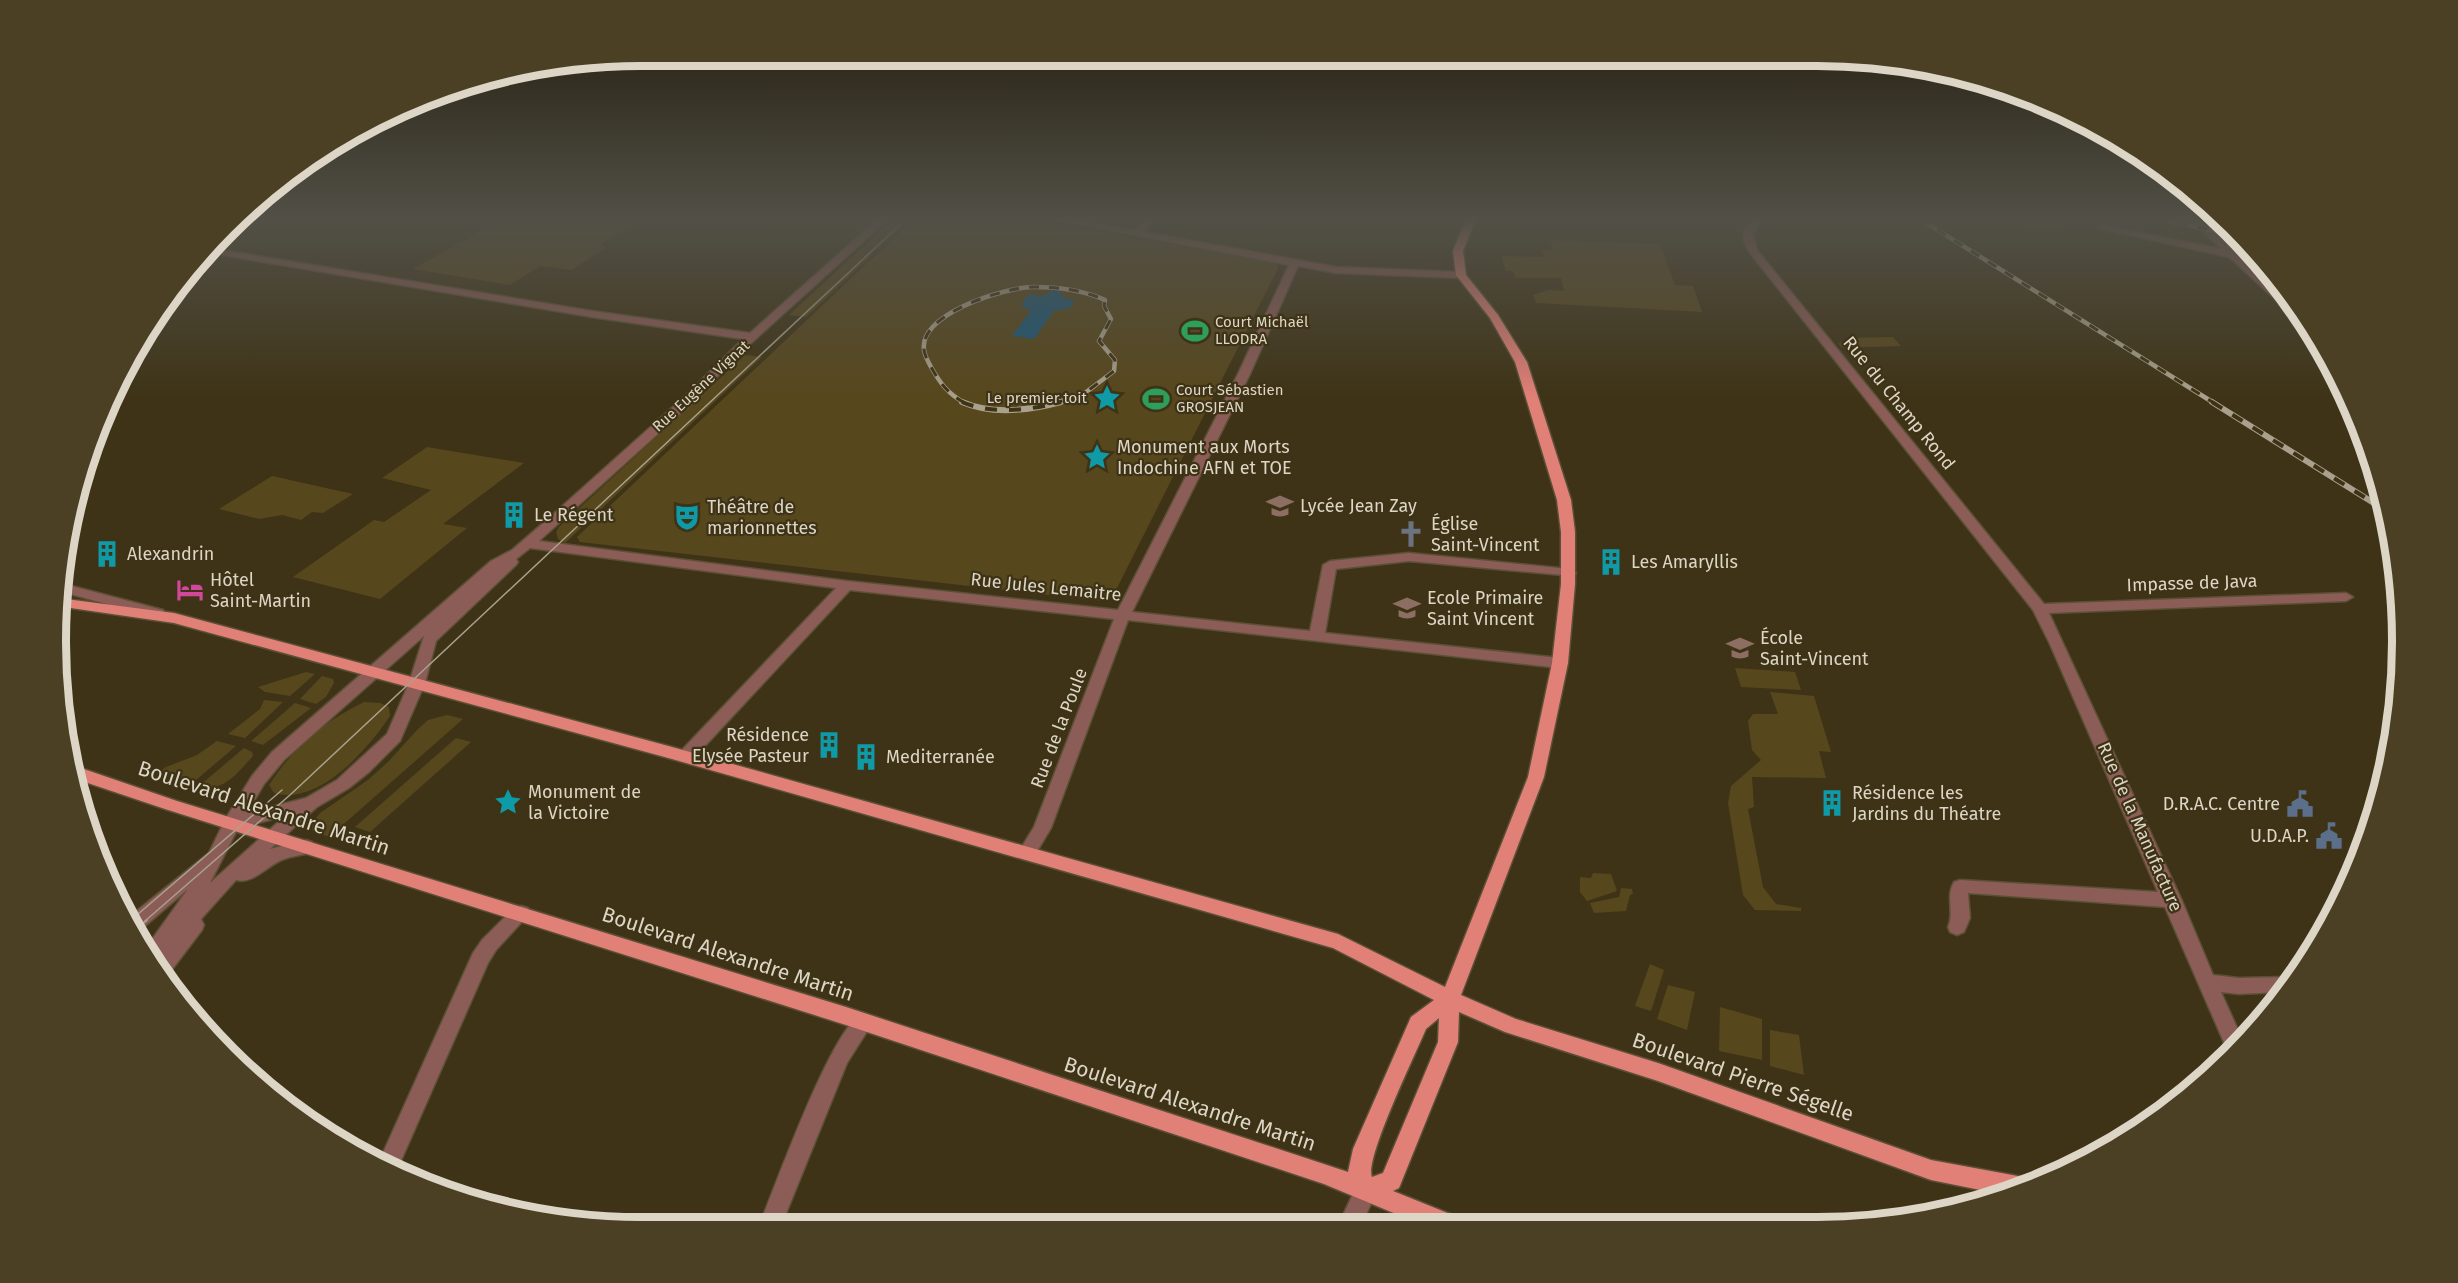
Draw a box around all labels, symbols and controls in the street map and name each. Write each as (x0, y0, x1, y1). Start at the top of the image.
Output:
place label: Court Michaël LLODRA (1215, 313, 1309, 348)
sports icon: Court Michaël LLODRA (1180, 316, 1210, 346)
street label: Rue du Champ Rond (1838, 332, 1960, 474)
street label: Rue Eugène Vignat (649, 336, 754, 436)
place label: Court Sébastien GROSJEAN (1176, 381, 1284, 416)
place icon: Le premier toit (1092, 383, 1122, 413)
sports icon: Court Sébastien GROSJEAN (1141, 384, 1171, 414)
place label: Le premier toit (987, 389, 1088, 407)
place label: Monument aux Morts Indochine AFN et TOE (1117, 436, 1292, 479)
place icon: Monument aux Morts Indochine AFN et TOE (1082, 442, 1112, 472)
school or university icon: Lycée Jean Zay (1265, 491, 1295, 521)
place label: Lycée Jean Zay (1300, 495, 1417, 517)
place label: Théâtre de marionnettes (707, 496, 817, 539)
building icon: Le Régent (499, 500, 529, 530)
theatre icon: Théâtre de marionnettes (672, 502, 702, 532)
place label: Le Régent (534, 504, 614, 526)
place label: Église Saint-Vincent (1431, 512, 1540, 556)
church icon: Église Saint-Vincent (1396, 519, 1426, 549)
building icon: Alexandrin (92, 539, 122, 569)
place label: Alexandrin (127, 543, 214, 565)
building icon: Les Amaryllis (1596, 547, 1626, 577)
place label: Les Amaryllis (1631, 551, 1738, 573)
street label: Rue Jules Lemaitre (970, 568, 1122, 606)
place label: Hôtel Saint-Martin (210, 569, 311, 612)
street label: Impasse de Java (2126, 570, 2258, 596)
hotel icon: Hôtel Saint-Martin (175, 575, 205, 605)
place label: Ecole Primaire Saint Vincent (1427, 587, 1543, 630)
school or university icon: Ecole Primaire Saint Vincent (1392, 593, 1422, 623)
place label: École Saint-Vincent (1760, 626, 1869, 670)
school or university icon: École Saint-Vincent (1725, 633, 1755, 663)
street label: Rue de la Poule (1026, 665, 1092, 791)
place label: Résidence Elysée Pasteur (692, 724, 809, 767)
building icon: Résidence Elysée Pasteur (814, 730, 844, 760)
street label: Rue de la Manufacture (2093, 739, 2187, 915)
building icon: Mediterranée (851, 742, 881, 772)
place label: Mediterranée (886, 746, 995, 768)
street label: Boulevard Alexandre Martin (135, 755, 393, 861)
place label: Monument de la Victoire (528, 781, 641, 824)
place label: Résidence les Jardins du Théatre (1852, 782, 2001, 825)
place icon: Monument de la Victoire (493, 787, 523, 817)
building icon: Résidence les Jardins du Théatre (1817, 788, 1847, 818)
public building icon: D.R.A.C. Centre (2285, 789, 2315, 819)
place label: D.R.A.C. Centre (2163, 793, 2280, 815)
public building icon: U.D.A.P. (2314, 821, 2344, 851)
place label: U.D.A.P. (2250, 825, 2309, 847)
street label: Boulevard Alexandre Martin (599, 901, 857, 1007)
street label: Boulevard Pierre Ségelle (1629, 1027, 1857, 1127)
street label: Boulevard Alexandre Martin (1061, 1051, 1319, 1157)

